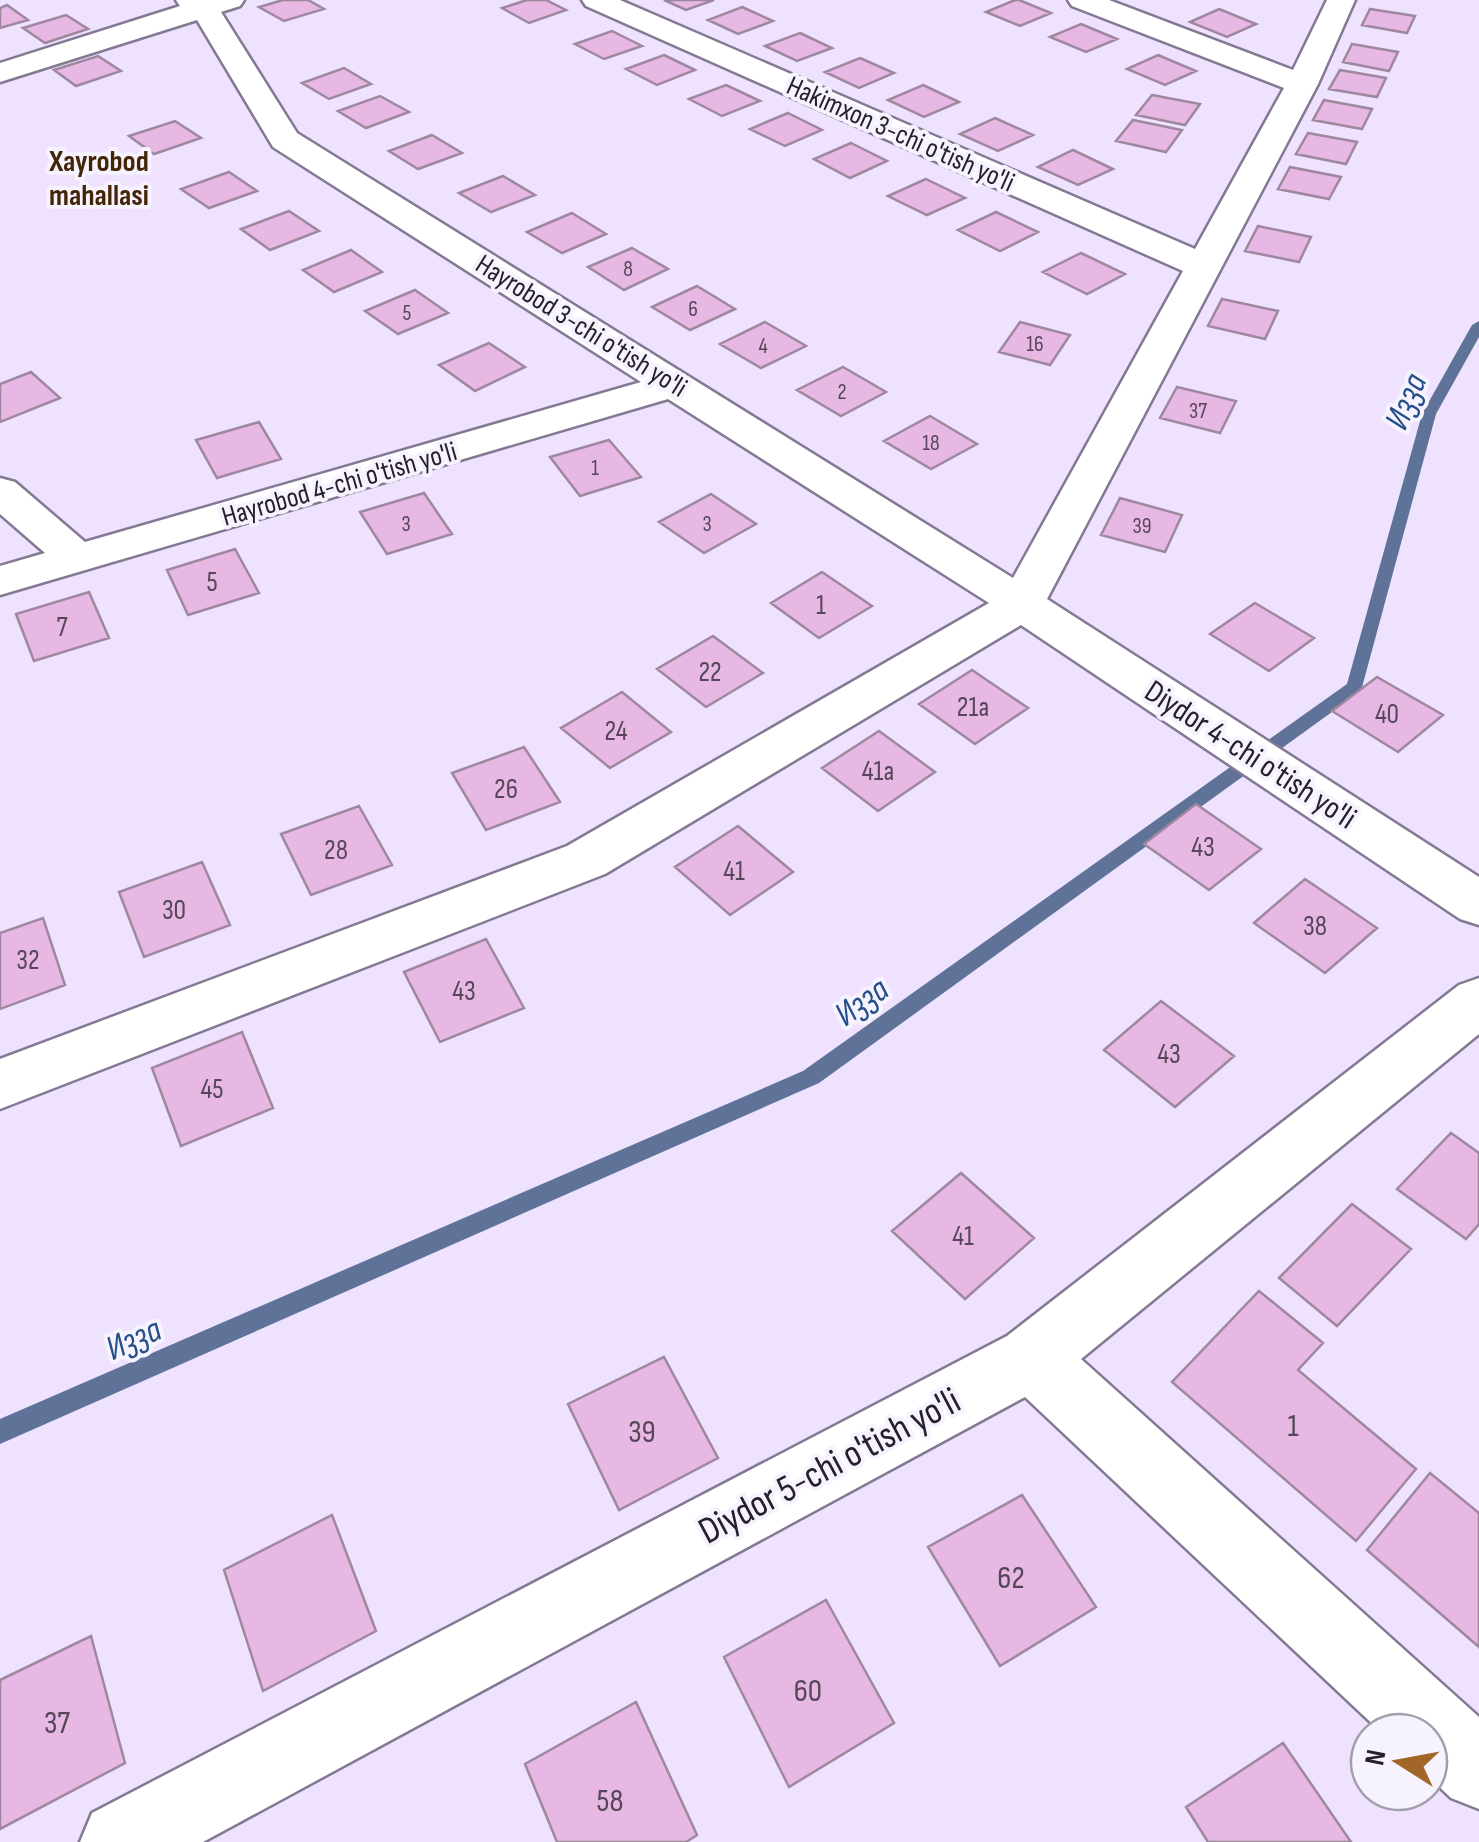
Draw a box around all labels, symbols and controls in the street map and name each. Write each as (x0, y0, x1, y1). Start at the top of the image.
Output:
street label: Hakimxon 3-chi o'tish yo'li (781, 69, 1019, 199)
district label: Xayrobod mahallasi (48, 144, 149, 214)
street label: Hayrobod 3-chi o'tish yo'li (469, 248, 693, 405)
house number: 8 (623, 256, 633, 283)
house number: 6 (688, 296, 698, 323)
house number: 5 (403, 300, 412, 327)
house number: 16 (1026, 331, 1044, 358)
house number: 4 (758, 333, 768, 360)
water label: Изза (1376, 367, 1437, 436)
house number: 2 (837, 379, 847, 406)
house number: 37 (1189, 398, 1207, 425)
house number: 18 (922, 430, 940, 457)
street label: Hayrobod 4-chi o'tish yo'li (218, 435, 461, 534)
house number: 1 (591, 455, 599, 482)
house number: 3 (401, 511, 411, 538)
house number: 3 (702, 511, 712, 538)
house number: 39 (1133, 513, 1151, 540)
house number: 5 (206, 566, 218, 599)
house number: 1 (816, 589, 826, 622)
house number: 7 (56, 611, 68, 644)
house number: 22 (698, 656, 722, 689)
street label: Diydor 4-chi o'tish yo'li (1137, 672, 1363, 838)
house number: 21a (957, 691, 989, 724)
house number: 40 (1375, 698, 1399, 731)
house number: 24 (604, 715, 628, 748)
house number: 41a (862, 755, 894, 788)
house number: 26 (494, 773, 518, 806)
house number: 43 (1191, 831, 1215, 864)
house number: 28 (324, 834, 348, 867)
house number: 41 (723, 855, 745, 888)
house number: 30 (162, 894, 186, 927)
house number: 38 (1303, 910, 1327, 943)
house number: 32 (16, 944, 40, 977)
water label: Изза (826, 968, 897, 1036)
house number: 43 (452, 975, 476, 1008)
house number: 43 (1157, 1038, 1181, 1071)
house number: 45 (200, 1073, 224, 1106)
house number: 41 (952, 1220, 974, 1253)
water label: Изза (99, 1308, 168, 1370)
street label: Diydor 5-chi o'tish yo'li (691, 1378, 968, 1554)
house number: 1 (1287, 1407, 1299, 1446)
house number: 39 (628, 1413, 656, 1452)
house number: 62 (997, 1559, 1025, 1598)
house number: 60 (794, 1672, 822, 1711)
house number: 37 (44, 1704, 70, 1743)
north arrow (1349, 1712, 1449, 1812)
text: N (1358, 1747, 1394, 1768)
house number: 58 (597, 1782, 623, 1821)

